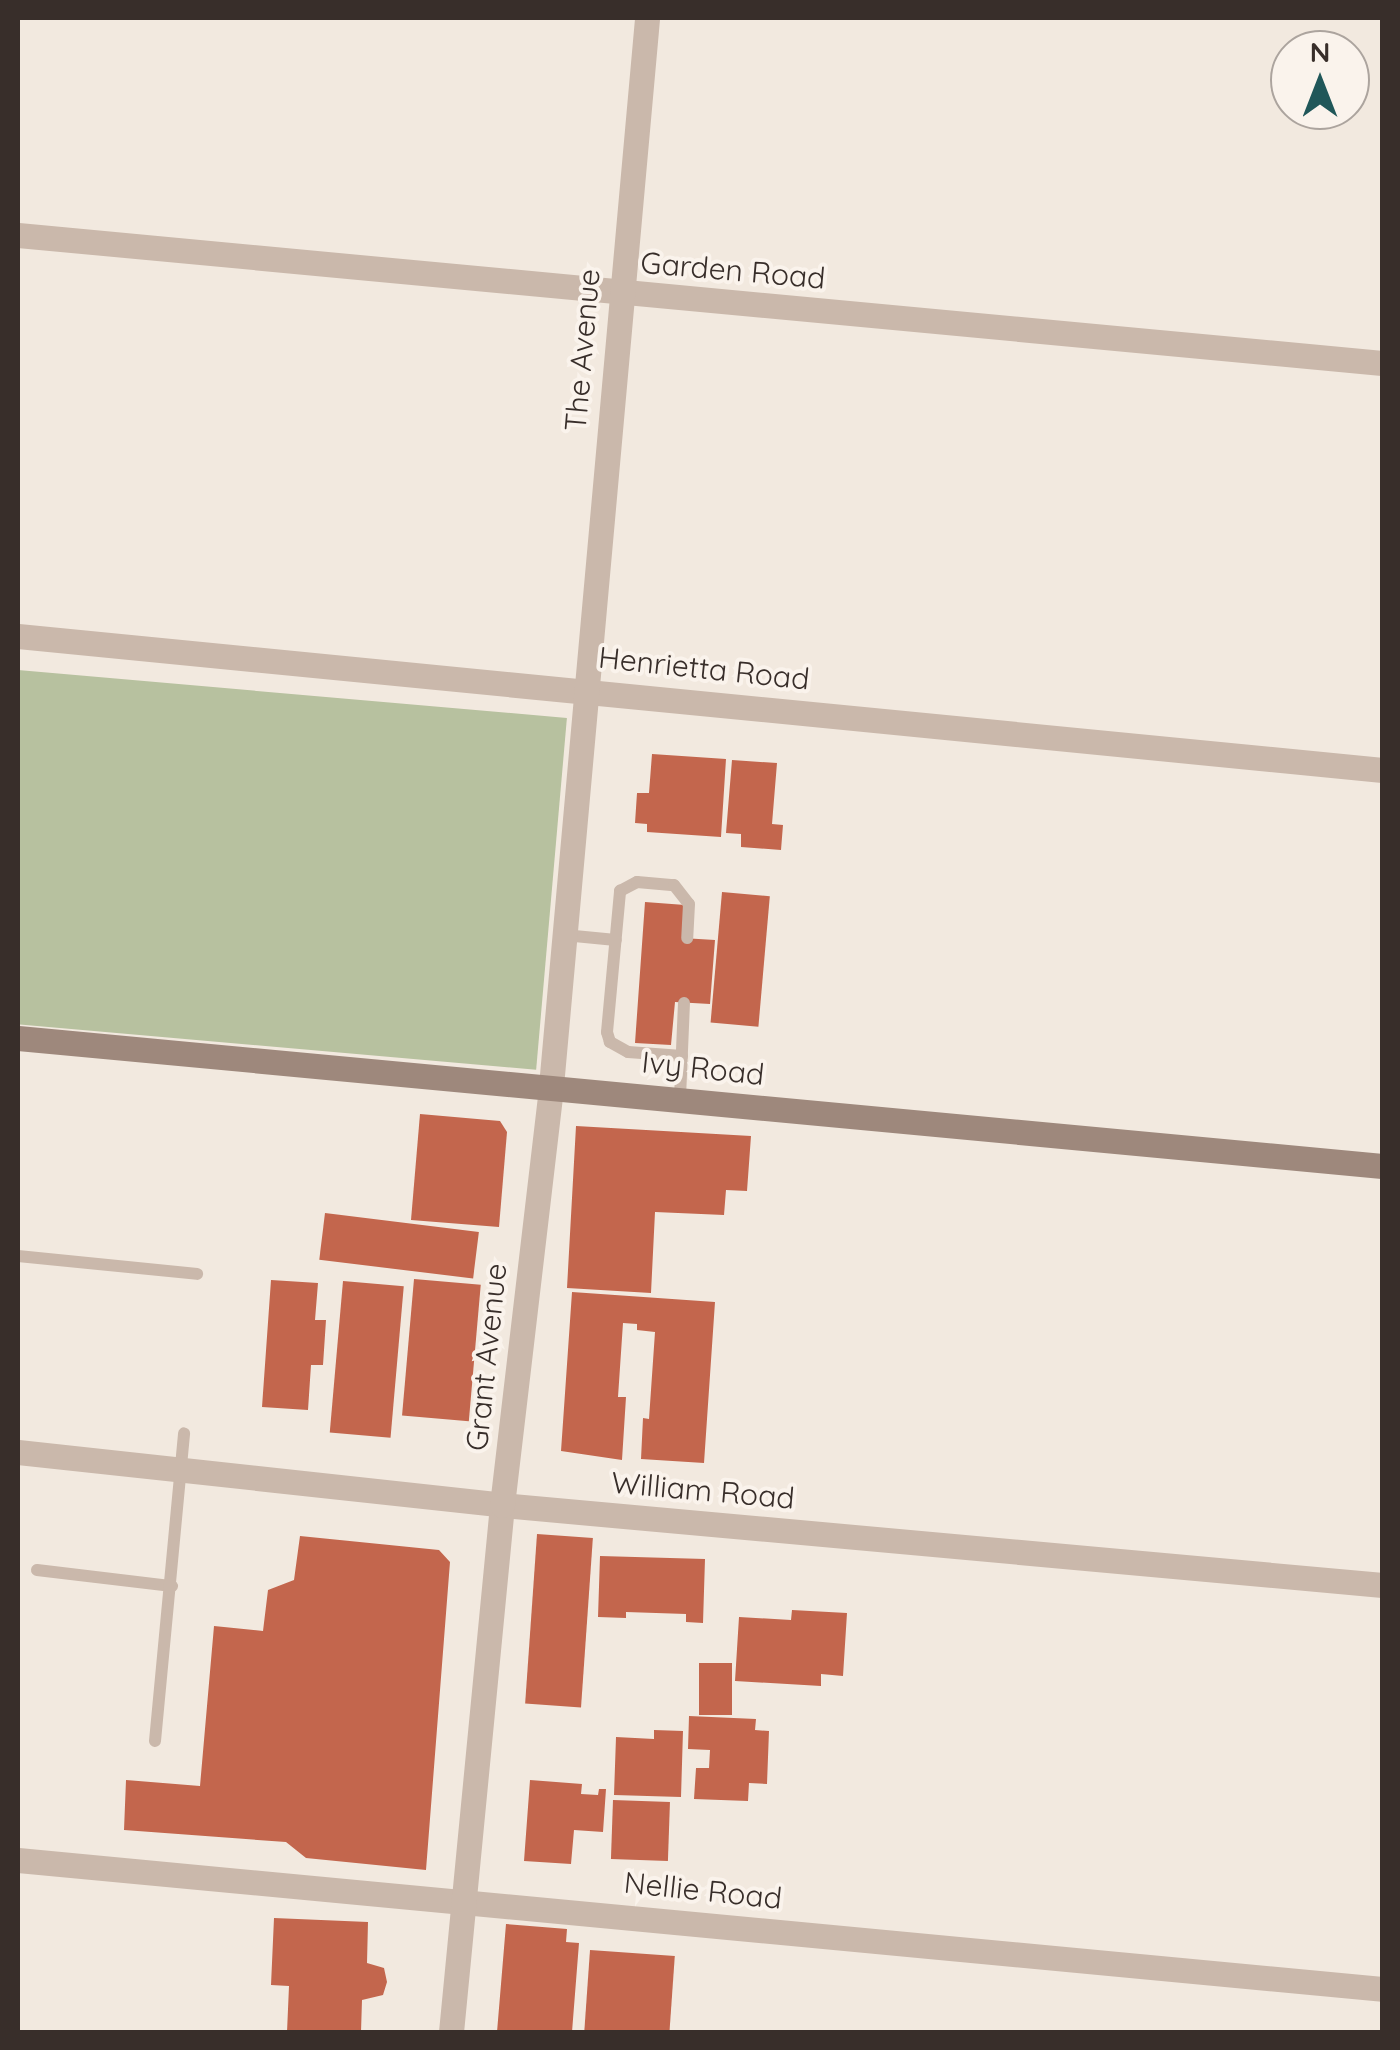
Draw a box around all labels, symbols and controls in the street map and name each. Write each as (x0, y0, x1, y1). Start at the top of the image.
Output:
north arrow (1270, 30, 1370, 130)
text: N (1310, 34, 1330, 69)
street label: Garden Road (639, 244, 827, 296)
street label: The Avenue (557, 267, 607, 433)
street label: Henrietta Road (597, 639, 811, 697)
street label: Ivy Road (640, 1044, 766, 1092)
street label: Grant Avenue (458, 1261, 514, 1453)
street label: William Road (610, 1464, 796, 1516)
street label: Nellie Road (622, 1864, 784, 1916)

